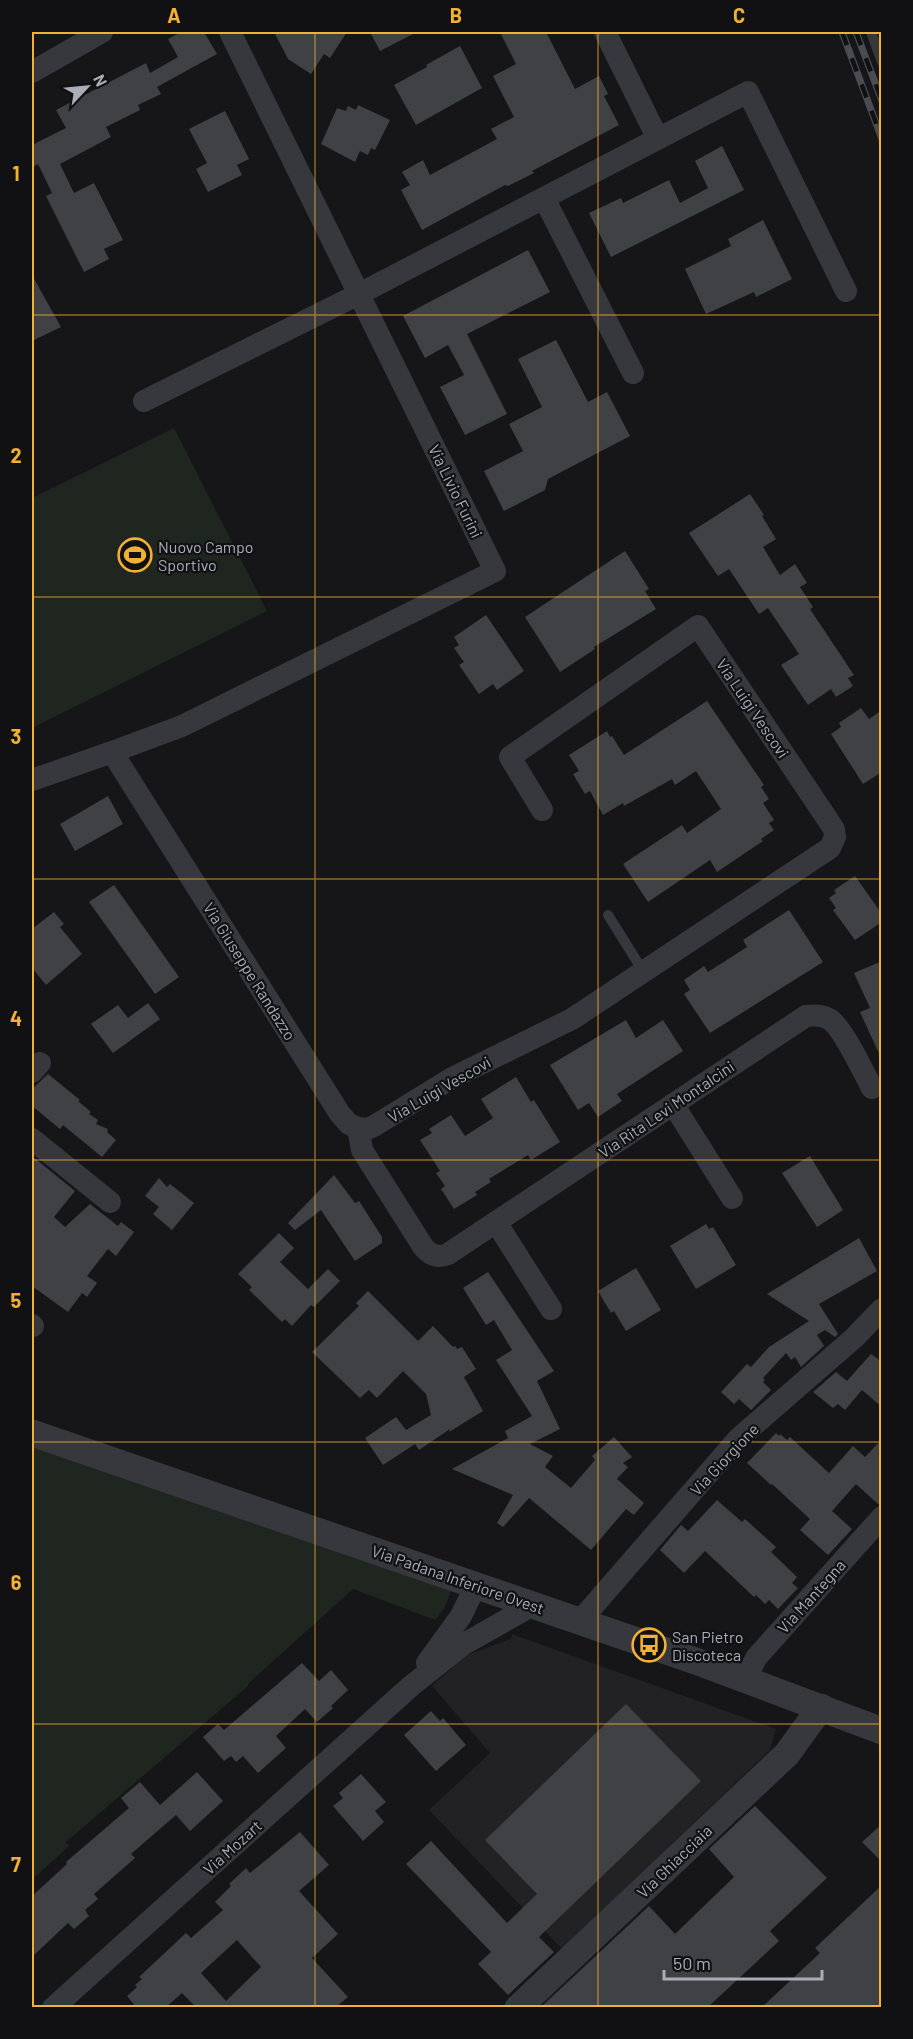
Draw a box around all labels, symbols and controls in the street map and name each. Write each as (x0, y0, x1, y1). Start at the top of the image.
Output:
text: A (167, 3, 181, 27)
text: B (450, 3, 462, 27)
text: C (733, 3, 745, 27)
north arrow (57, 57, 117, 117)
text: N (90, 71, 112, 89)
text: 1 (12, 161, 20, 185)
street label: Via Livio Furini (425, 441, 487, 541)
text: 2 (10, 443, 22, 467)
sports icon: Nuovo Campo Sportivo (117, 537, 153, 573)
place label: Nuovo Campo Sportivo (158, 537, 254, 574)
street label: Via Luigi Vescovi (713, 655, 793, 761)
text: 3 (11, 724, 21, 748)
street label: Via Giuseppe Randazzo (200, 898, 300, 1044)
text: 4 (10, 1006, 22, 1030)
street label: Via Luigi Vescovi (384, 1052, 494, 1126)
street label: Via Rita Levi Montalcini (594, 1056, 738, 1162)
text: 5 (11, 1288, 22, 1312)
street label: Via Giorgione (686, 1419, 762, 1499)
street label: Via Padana Inferiore Ovest (369, 1541, 547, 1617)
street label: Via Mantegna (773, 1555, 849, 1637)
text: 6 (11, 1570, 22, 1594)
bus stop icon: San Pietro Discoteca (631, 1627, 667, 1663)
place label: San Pietro Discoteca (672, 1627, 744, 1664)
street label: Via Mozart (199, 1816, 265, 1878)
street label: Via Ghiacciaia (633, 1821, 715, 1901)
text: 7 (11, 1852, 21, 1876)
scale bar (664, 1943, 822, 1981)
text: 50 m (673, 1952, 711, 1974)

